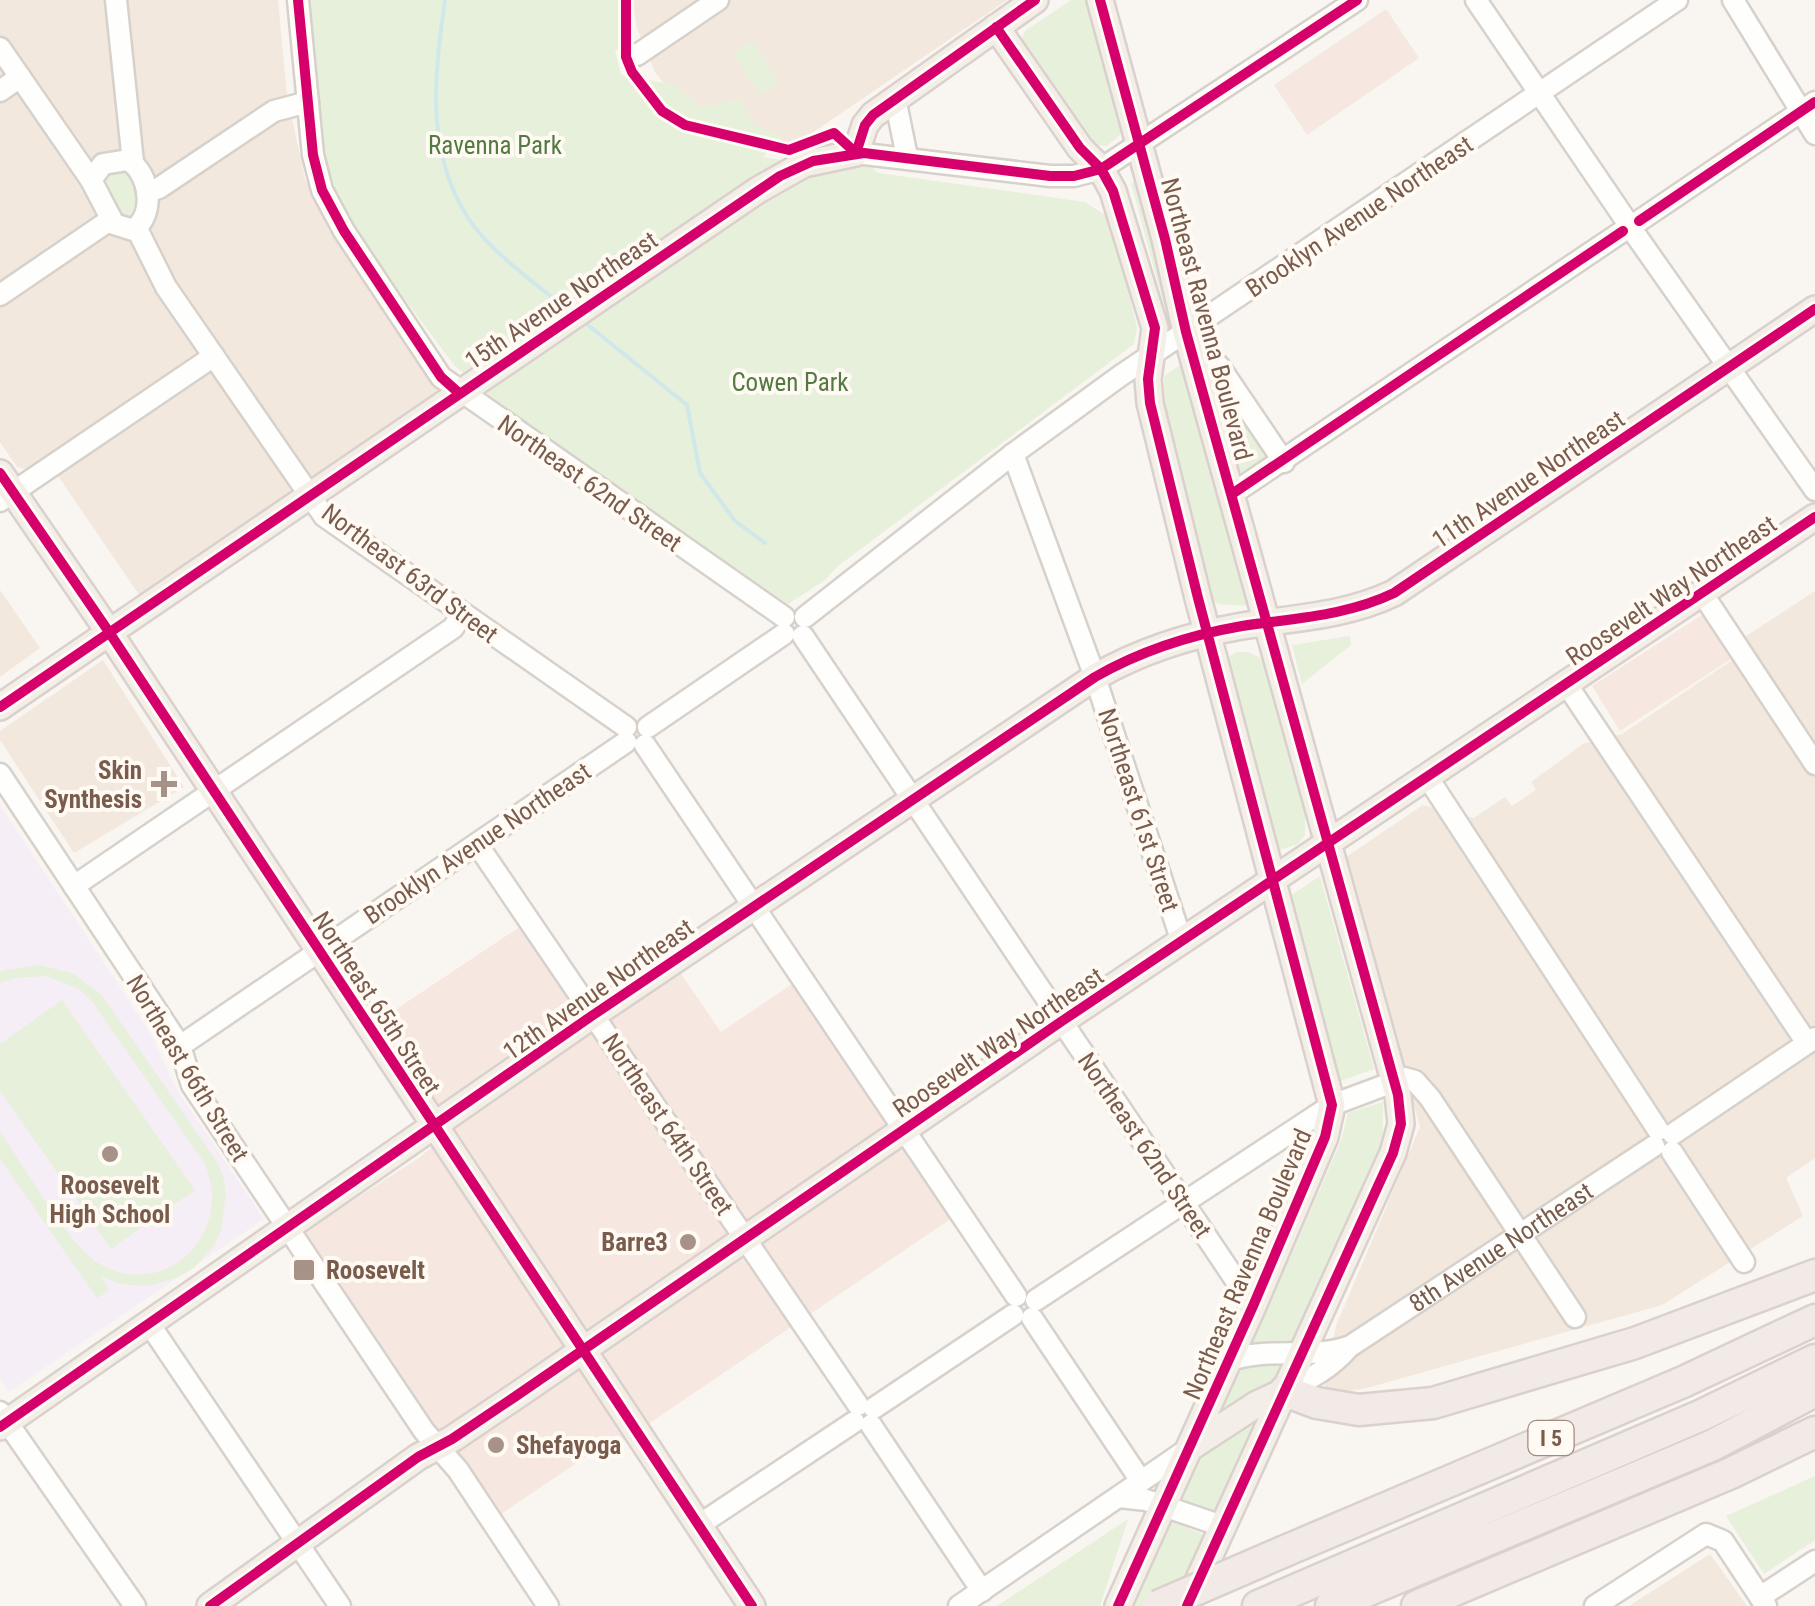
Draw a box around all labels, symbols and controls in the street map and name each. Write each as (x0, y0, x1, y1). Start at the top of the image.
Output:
street label: Brooklyn Avenue Northeast (1240, 130, 1478, 303)
park label: Ravenna Park (428, 131, 563, 160)
street label: Northeast Ravenna Boulevard (1155, 175, 1258, 463)
street label: 15th Avenue Northeast (460, 225, 663, 376)
park label: Cowen Park (731, 368, 849, 397)
street label: 11th Avenue Northeast (1427, 404, 1630, 555)
street label: Northeast 62nd Street (492, 409, 687, 558)
street label: Northeast 63rd Street (316, 498, 503, 649)
street label: Roosevelt Way Northeast (1561, 509, 1782, 672)
street label: Northeast 61st Street (1092, 705, 1185, 915)
place label: Skin Synthesis (44, 756, 142, 814)
street label: Brooklyn Avenue Northeast (358, 757, 596, 930)
marker: Skin Synthesis (151, 771, 177, 797)
street label: Northeast 65th Street (307, 906, 447, 1100)
street label: 12th Avenue Northeast (497, 913, 699, 1066)
street label: Roosevelt Way Northeast (888, 961, 1109, 1124)
street label: Northeast 66th Street (120, 970, 255, 1167)
street label: Northeast 64th Street (596, 1028, 739, 1220)
street label: Northeast 62nd Street (1072, 1047, 1217, 1244)
street label: Northeast Ravenna Boulevard (1177, 1125, 1318, 1404)
marker: Roosevelt High School (99, 1143, 121, 1165)
place label: Roosevelt High School (50, 1171, 170, 1229)
street label: 8th Avenue Northeast (1404, 1177, 1598, 1318)
place label: Barre3 (601, 1228, 668, 1257)
marker: Barre3 (677, 1231, 699, 1253)
place label: Roosevelt (326, 1256, 425, 1285)
marker: Roosevelt (291, 1257, 317, 1283)
road number: I 5 (1528, 1421, 1574, 1455)
place label: Shefayoga (516, 1431, 621, 1460)
marker: Shefayoga (485, 1434, 507, 1456)

